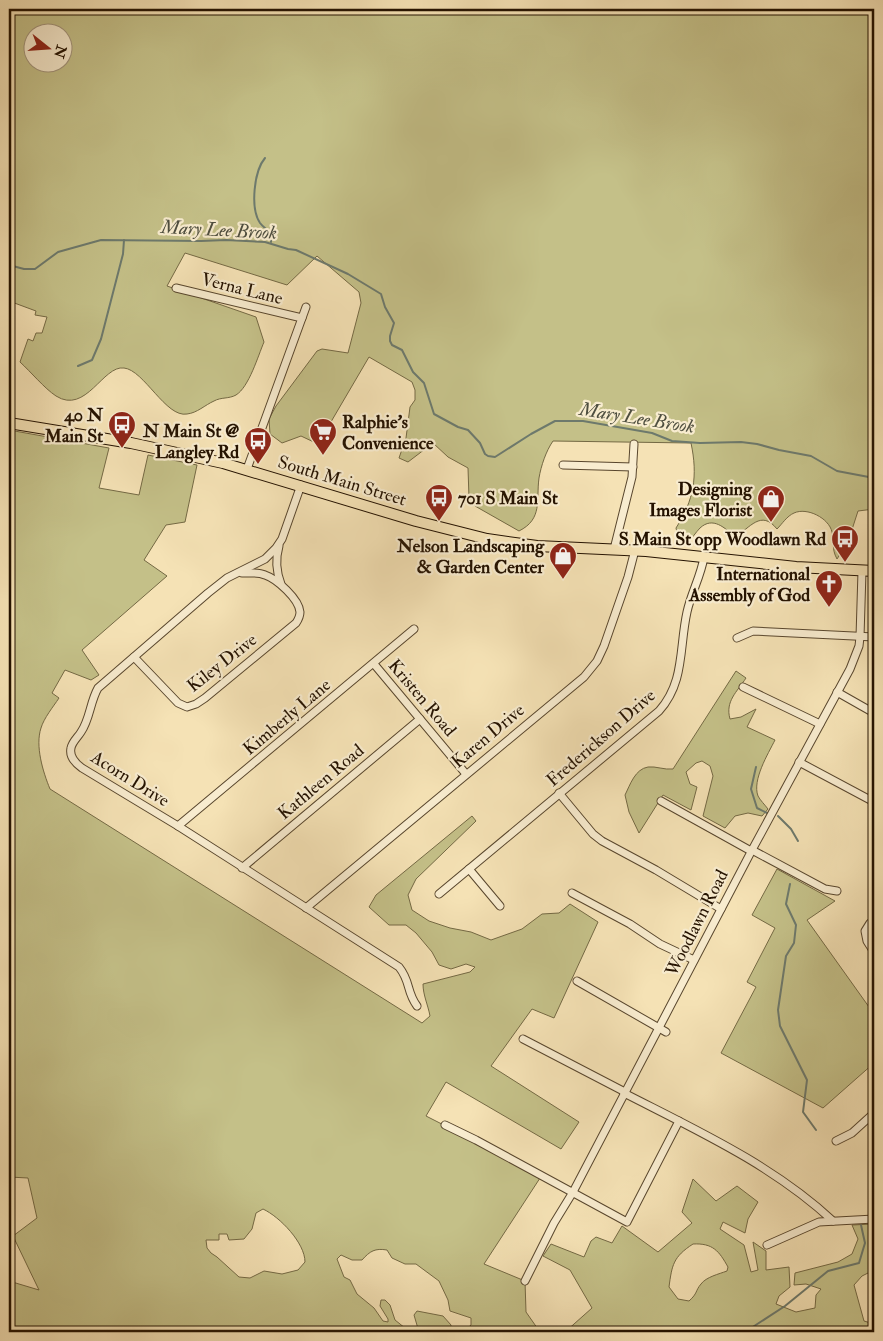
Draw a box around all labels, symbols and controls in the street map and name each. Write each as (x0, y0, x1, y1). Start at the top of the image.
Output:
north arrow (22, 22, 72, 72)
text: N (50, 42, 70, 61)
water label: Mary Lee Brook (159, 215, 278, 245)
street label: Verna Lane (199, 268, 286, 310)
water label: Mary Lee Brook (577, 397, 696, 439)
place label: 40 N Main St (44, 404, 104, 448)
bus stop icon: 40 N Main St (107, 410, 137, 449)
place label: Ralphie's Convenience (342, 411, 434, 455)
supermarket icon: Ralphie's Convenience (308, 417, 338, 456)
place label: N Main St @ Langley Rd (142, 420, 239, 464)
bus stop icon: N Main St @ Langley Rd (243, 426, 273, 465)
street label: South Main Street (275, 451, 409, 511)
place label: Designing Images Florist (649, 478, 753, 522)
bus stop icon: 701 S Main St (424, 483, 454, 522)
shop icon: Designing Images Florist (756, 484, 786, 523)
place label: 701 S Main St (458, 487, 558, 510)
bus stop icon: S Main St opp Woodlawn Rd (830, 524, 860, 563)
place label: S Main St opp Woodlawn Rd (619, 528, 826, 551)
place label: Nelson Landscaping & Garden Center (396, 535, 545, 579)
shop icon: Nelson Landscaping & Garden Center (548, 541, 578, 580)
place label: International Assembly of God (688, 563, 810, 607)
church icon: International Assembly of God (814, 569, 844, 608)
street label: Kiley Drive (182, 628, 262, 697)
street label: Kristen Road (383, 654, 461, 742)
street label: Kimberly Lane (238, 673, 336, 760)
street label: Frederickson Drive (542, 684, 661, 792)
street label: Karen Drive (447, 698, 530, 773)
street label: Kathleen Road (273, 739, 369, 825)
street label: Acorn Drive (86, 745, 174, 812)
street label: Woodlawn Road (660, 866, 734, 981)

